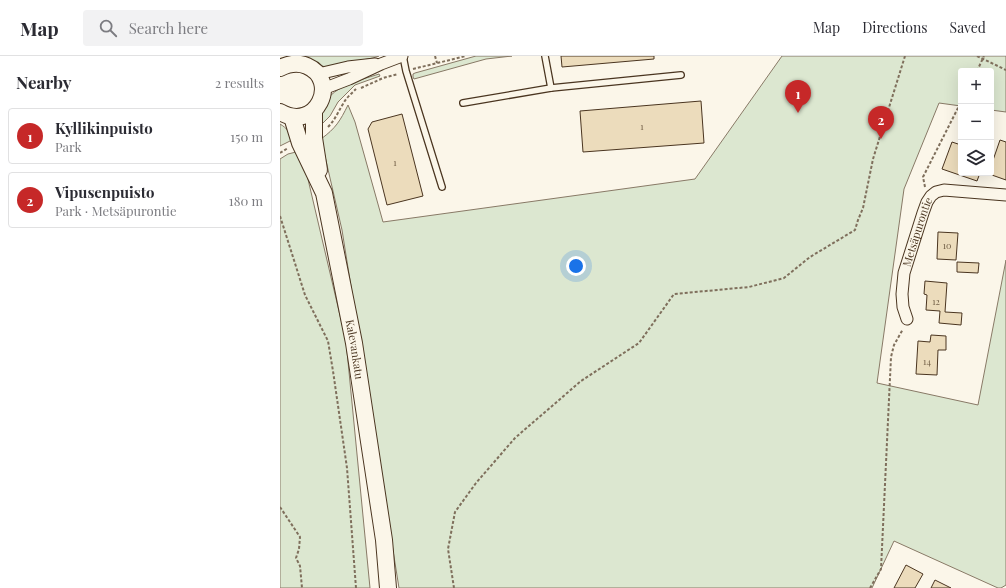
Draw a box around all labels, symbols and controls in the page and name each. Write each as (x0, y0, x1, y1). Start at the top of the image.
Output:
search box (83, 10, 363, 46)
text: Map (20, 15, 59, 41)
icon: search (97, 17, 119, 39)
text: Search here (129, 18, 208, 38)
text: Map (813, 18, 840, 37)
text: Directions (862, 18, 928, 37)
text: Saved (950, 18, 986, 37)
map controls (958, 68, 994, 176)
button: + (958, 68, 994, 104)
text: Nearby (16, 71, 71, 93)
text: 2 results (215, 74, 264, 91)
pin: 1 (785, 80, 811, 113)
button: − (958, 104, 994, 140)
pin: 2 (868, 106, 894, 139)
text: Kyllikinpuisto (55, 118, 153, 138)
house number: 1 (640, 120, 644, 132)
text: 1 (28, 128, 32, 145)
text: 150 m (230, 128, 263, 145)
text: Park (55, 138, 82, 155)
button: layers (958, 140, 994, 176)
house number: 1 (393, 156, 397, 168)
text: Vipusenpuisto (55, 182, 154, 202)
text: 2 (27, 192, 33, 209)
text: 180 m (229, 192, 263, 209)
street label: Metsäpurontie (899, 193, 936, 268)
text: Park · Metsäpurontie (55, 202, 176, 219)
house number: 10 (943, 239, 951, 251)
your location (566, 256, 586, 276)
house number: 12 (932, 295, 940, 307)
street label: Kalevankatu (342, 318, 368, 381)
house number: 14 (923, 355, 931, 367)

